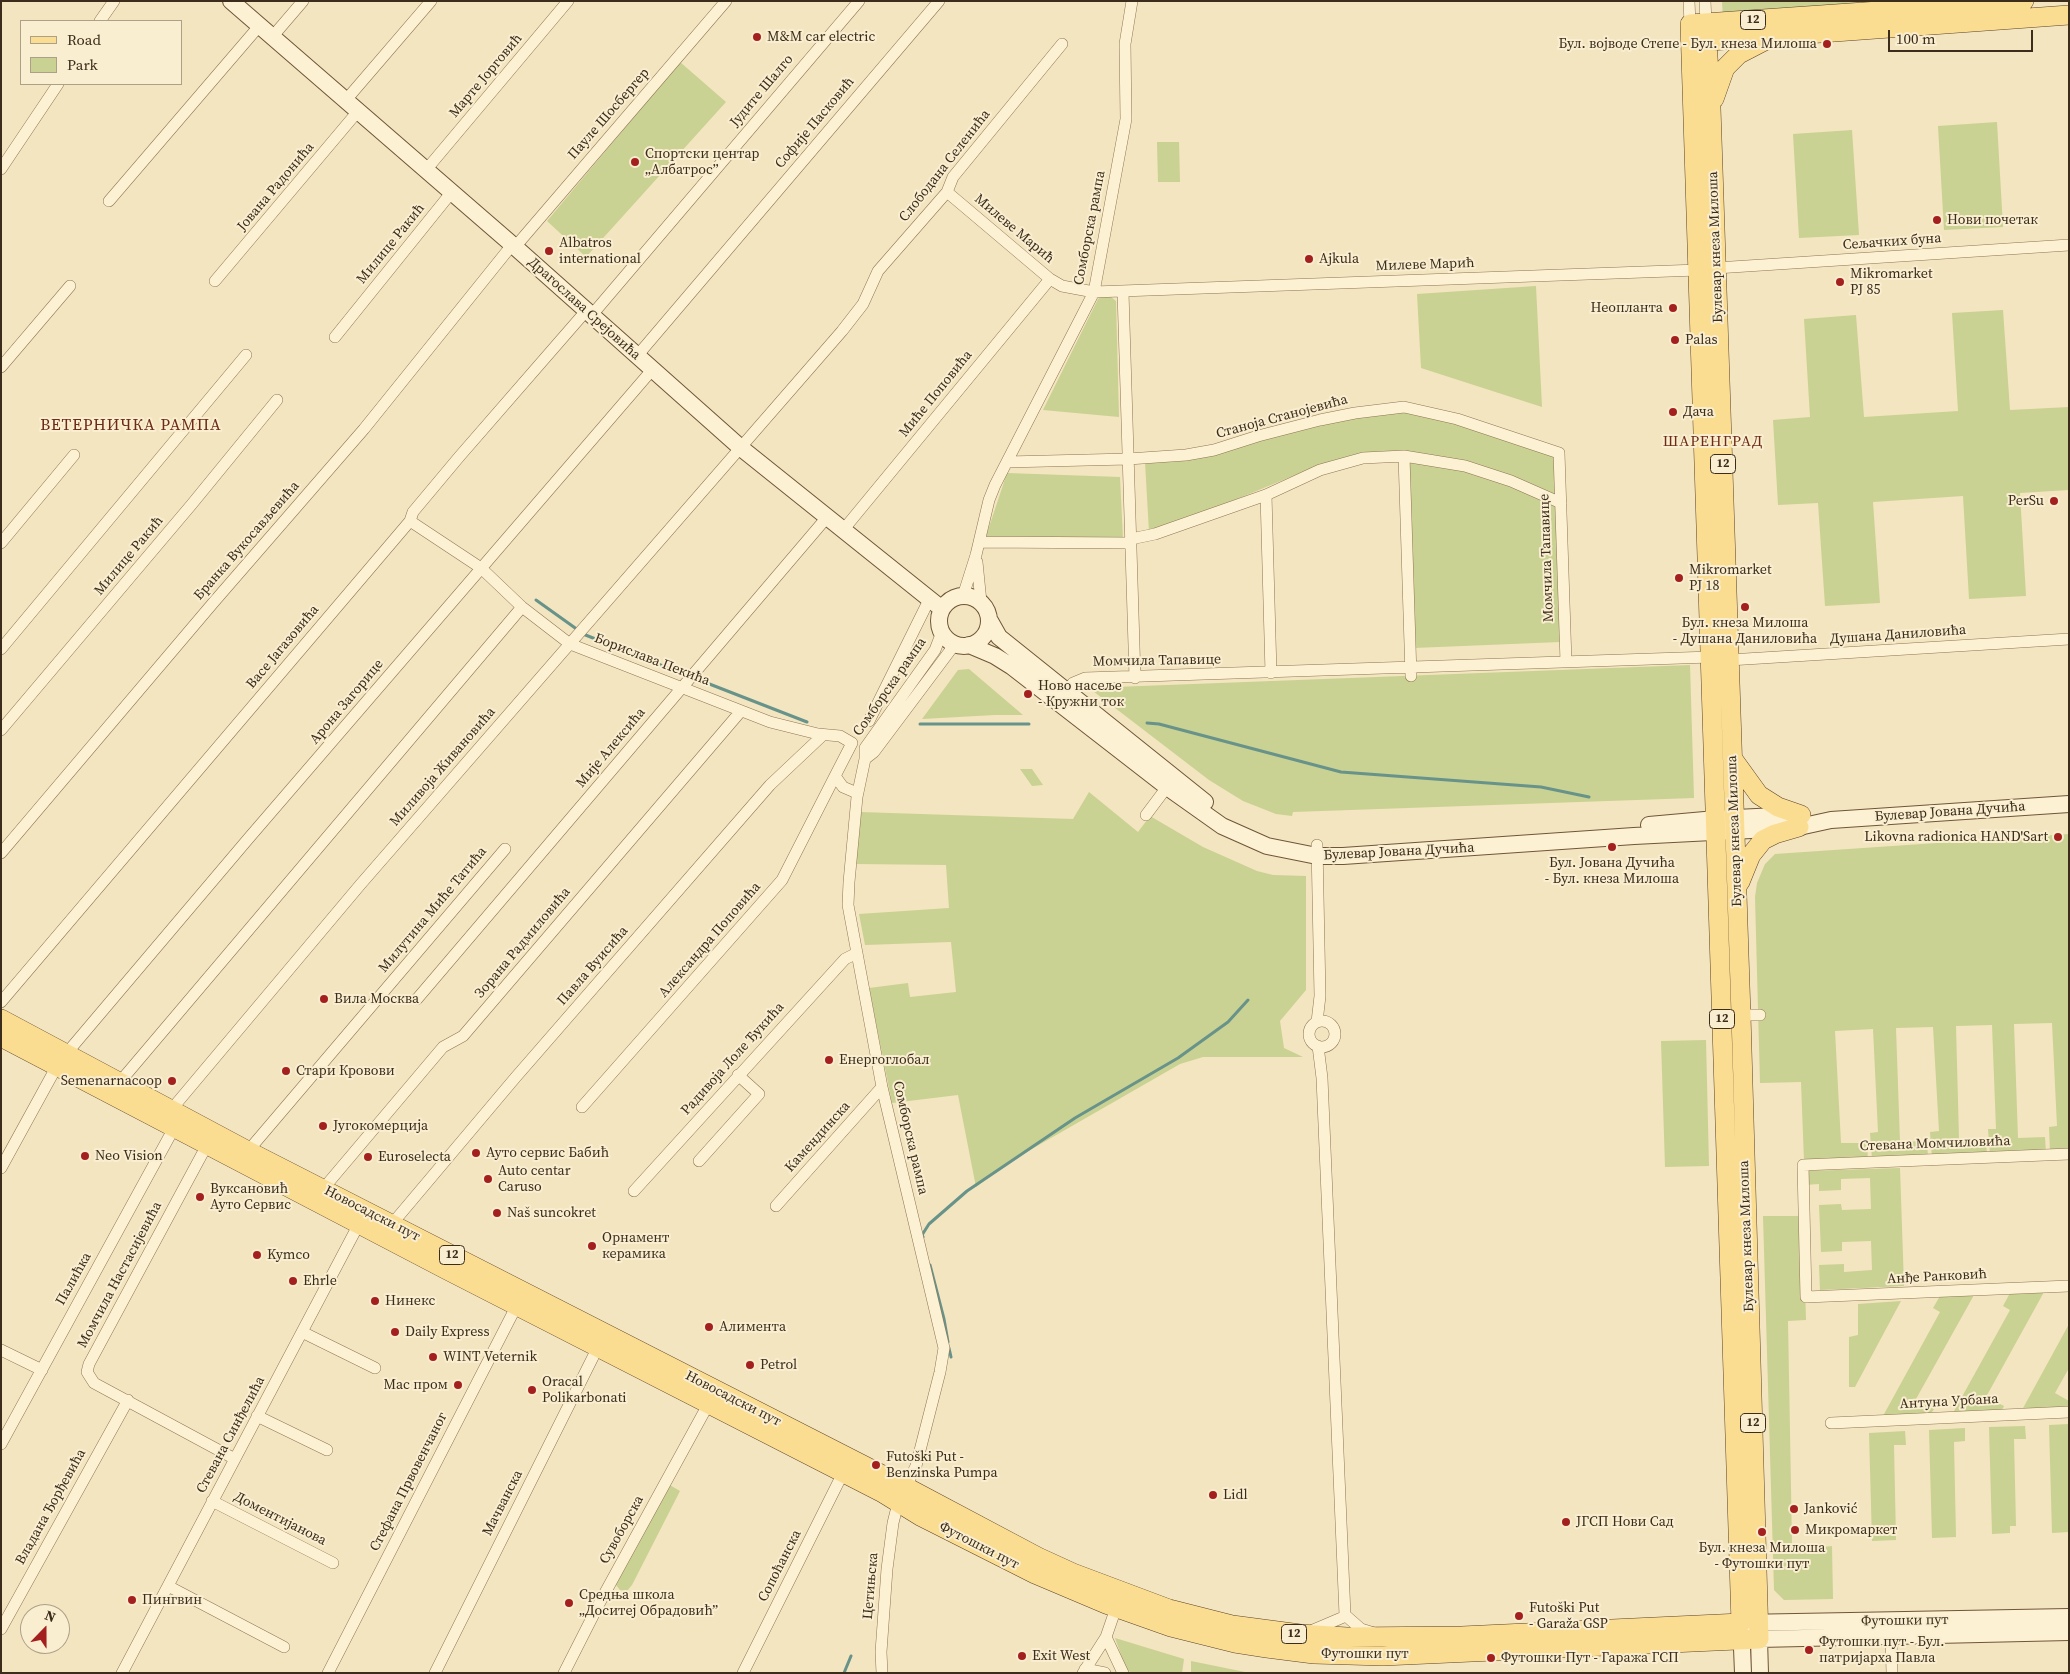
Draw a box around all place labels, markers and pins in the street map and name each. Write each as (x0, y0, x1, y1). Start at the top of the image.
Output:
place label: M&M car electric (767, 29, 875, 45)
marker: M&M car electric (751, 31, 763, 43)
place label: Бул. војводе Степе - Бул. кнеза Милоша (1558, 36, 1817, 52)
marker: Бул. војводе Степе - Бул. кнеза Милоша (1821, 38, 1833, 50)
place label: Спортски центар „Албатрос” (645, 146, 759, 178)
marker: Спортски центар „Албатрос” (629, 156, 641, 168)
place label: Нови почетак (1947, 212, 2038, 228)
marker: Нови почетак (1931, 214, 1943, 226)
place label: Albatros international (559, 235, 641, 268)
marker: Albatros international (543, 245, 555, 257)
place label: Ajkula (1319, 251, 1359, 267)
marker: Ajkula (1303, 253, 1315, 265)
place label: Mikromarket PJ 85 (1850, 266, 1932, 298)
marker: Mikromarket PJ 85 (1834, 276, 1846, 288)
place label: Неопланта (1590, 300, 1663, 316)
marker: Неопланта (1667, 302, 1679, 314)
place label: Palas (1685, 332, 1718, 348)
marker: Palas (1669, 334, 1681, 346)
place label: Дача (1683, 404, 1714, 420)
marker: Дача (1667, 406, 1679, 418)
place label: PerSu (2008, 493, 2044, 509)
marker: PerSu (2048, 495, 2060, 507)
place label: Mikromarket PJ 18 (1689, 562, 1771, 594)
marker: Mikromarket PJ 18 (1673, 572, 1685, 584)
marker: Бул. кнеза Милоша - Душана Даниловића (1739, 601, 1751, 613)
place label: Бул. кнеза Милоша - Душана Даниловића (1673, 615, 1817, 648)
place label: Ново насеље - Кружни ток (1038, 678, 1124, 710)
marker: Ново насеље - Кружни ток (1022, 688, 1034, 700)
place label: Likovna radionica HAND'Sart (1864, 829, 2048, 845)
marker: Likovna radionica HAND'Sart (2052, 831, 2064, 843)
marker: Бул. Јована Дучића - Бул. кнеза Милоша (1606, 841, 1618, 853)
place label: Бул. Јована Дучића - Бул. кнеза Милоша (1545, 855, 1679, 888)
place label: Вила Москва (334, 991, 419, 1007)
marker: Вила Москва (318, 993, 330, 1005)
place label: Енергоглобал (839, 1052, 930, 1068)
marker: Енергоглобал (823, 1054, 835, 1066)
place label: Стари Кровови (296, 1063, 395, 1079)
marker: Стари Кровови (280, 1065, 292, 1077)
place label: Semenarnacoop (61, 1073, 162, 1089)
marker: Semenarnacoop (166, 1075, 178, 1087)
place label: Југокомерција (333, 1118, 428, 1134)
marker: Југокомерција (317, 1120, 329, 1132)
place label: Ауто сервис Бабић (486, 1145, 609, 1161)
marker: Ауто сервис Бабић (470, 1147, 482, 1159)
place label: Neo Vision (95, 1148, 163, 1164)
place label: Euroselecta (378, 1149, 451, 1165)
marker: Neo Vision (79, 1150, 91, 1162)
marker: Euroselecta (362, 1151, 374, 1163)
place label: Auto centar Caruso (498, 1163, 571, 1196)
marker: Auto centar Caruso (482, 1173, 494, 1185)
place label: Вуксановић Ауто Сервис (210, 1181, 291, 1214)
marker: Вуксановић Ауто Сервис (194, 1191, 206, 1203)
place label: Naš suncokret (507, 1205, 596, 1221)
marker: Naš suncokret (491, 1207, 503, 1219)
place label: Орнамент керамика (602, 1230, 669, 1262)
marker: Орнамент керамика (586, 1240, 598, 1252)
place label: Kymco (267, 1247, 310, 1263)
marker: Kymco (251, 1249, 263, 1261)
place label: Ehrle (303, 1273, 337, 1289)
marker: Ehrle (287, 1275, 299, 1287)
place label: Нинекс (385, 1293, 435, 1309)
marker: Нинекс (369, 1295, 381, 1307)
place label: Алимента (719, 1319, 786, 1335)
marker: Алимента (703, 1321, 715, 1333)
place label: Daily Express (405, 1324, 489, 1340)
marker: Daily Express (389, 1326, 401, 1338)
place label: WINT Veternik (443, 1349, 537, 1365)
marker: WINT Veternik (427, 1351, 439, 1363)
place label: Petrol (760, 1357, 797, 1373)
marker: Petrol (744, 1359, 756, 1371)
place label: Oracal Polikarbonati (542, 1374, 626, 1406)
place label: Мас пром (384, 1377, 448, 1393)
marker: Мас пром (452, 1379, 464, 1391)
marker: Oracal Polikarbonati (526, 1384, 538, 1396)
place label: Futoški Put - Benzinska Pumpa (886, 1449, 998, 1481)
marker: Futoški Put - Benzinska Pumpa (870, 1459, 882, 1471)
place label: Lidl (1223, 1487, 1248, 1503)
marker: Lidl (1207, 1489, 1219, 1501)
place label: Janković (1804, 1501, 1858, 1517)
marker: Janković (1788, 1503, 1800, 1515)
place label: ЈГСП Нови Сад (1576, 1514, 1674, 1530)
marker: ЈГСП Нови Сад (1560, 1516, 1572, 1528)
place label: Микромаркет (1805, 1522, 1897, 1538)
marker: Микромаркет (1789, 1524, 1801, 1536)
marker: Бул. кнеза Милоша - Футошки пут (1756, 1526, 1768, 1538)
place label: Бул. кнеза Милоша - Футошки пут (1699, 1540, 1825, 1572)
place label: Средња школа „Доситеј Обрадовић” (579, 1587, 718, 1620)
place label: Пингвин (142, 1592, 202, 1608)
marker: Пингвин (126, 1594, 138, 1606)
marker: Средња школа „Доситеј Обрадовић” (563, 1597, 575, 1609)
place label: Futoški Put - Garaža GSP (1529, 1600, 1608, 1632)
marker: Futoški Put - Garaža GSP (1513, 1610, 1525, 1622)
place label: Футошки пут - Бул. патријарха Павла (1819, 1634, 1945, 1666)
marker: Футошки пут - Бул. патријарха Павла (1803, 1644, 1815, 1656)
place label: Exit West (1032, 1648, 1090, 1664)
marker: Exit West (1016, 1650, 1028, 1662)
place label: Футошки Пут - Гаража ГСП (1501, 1650, 1679, 1666)
marker: Футошки Пут - Гаража ГСП (1485, 1652, 1497, 1664)

